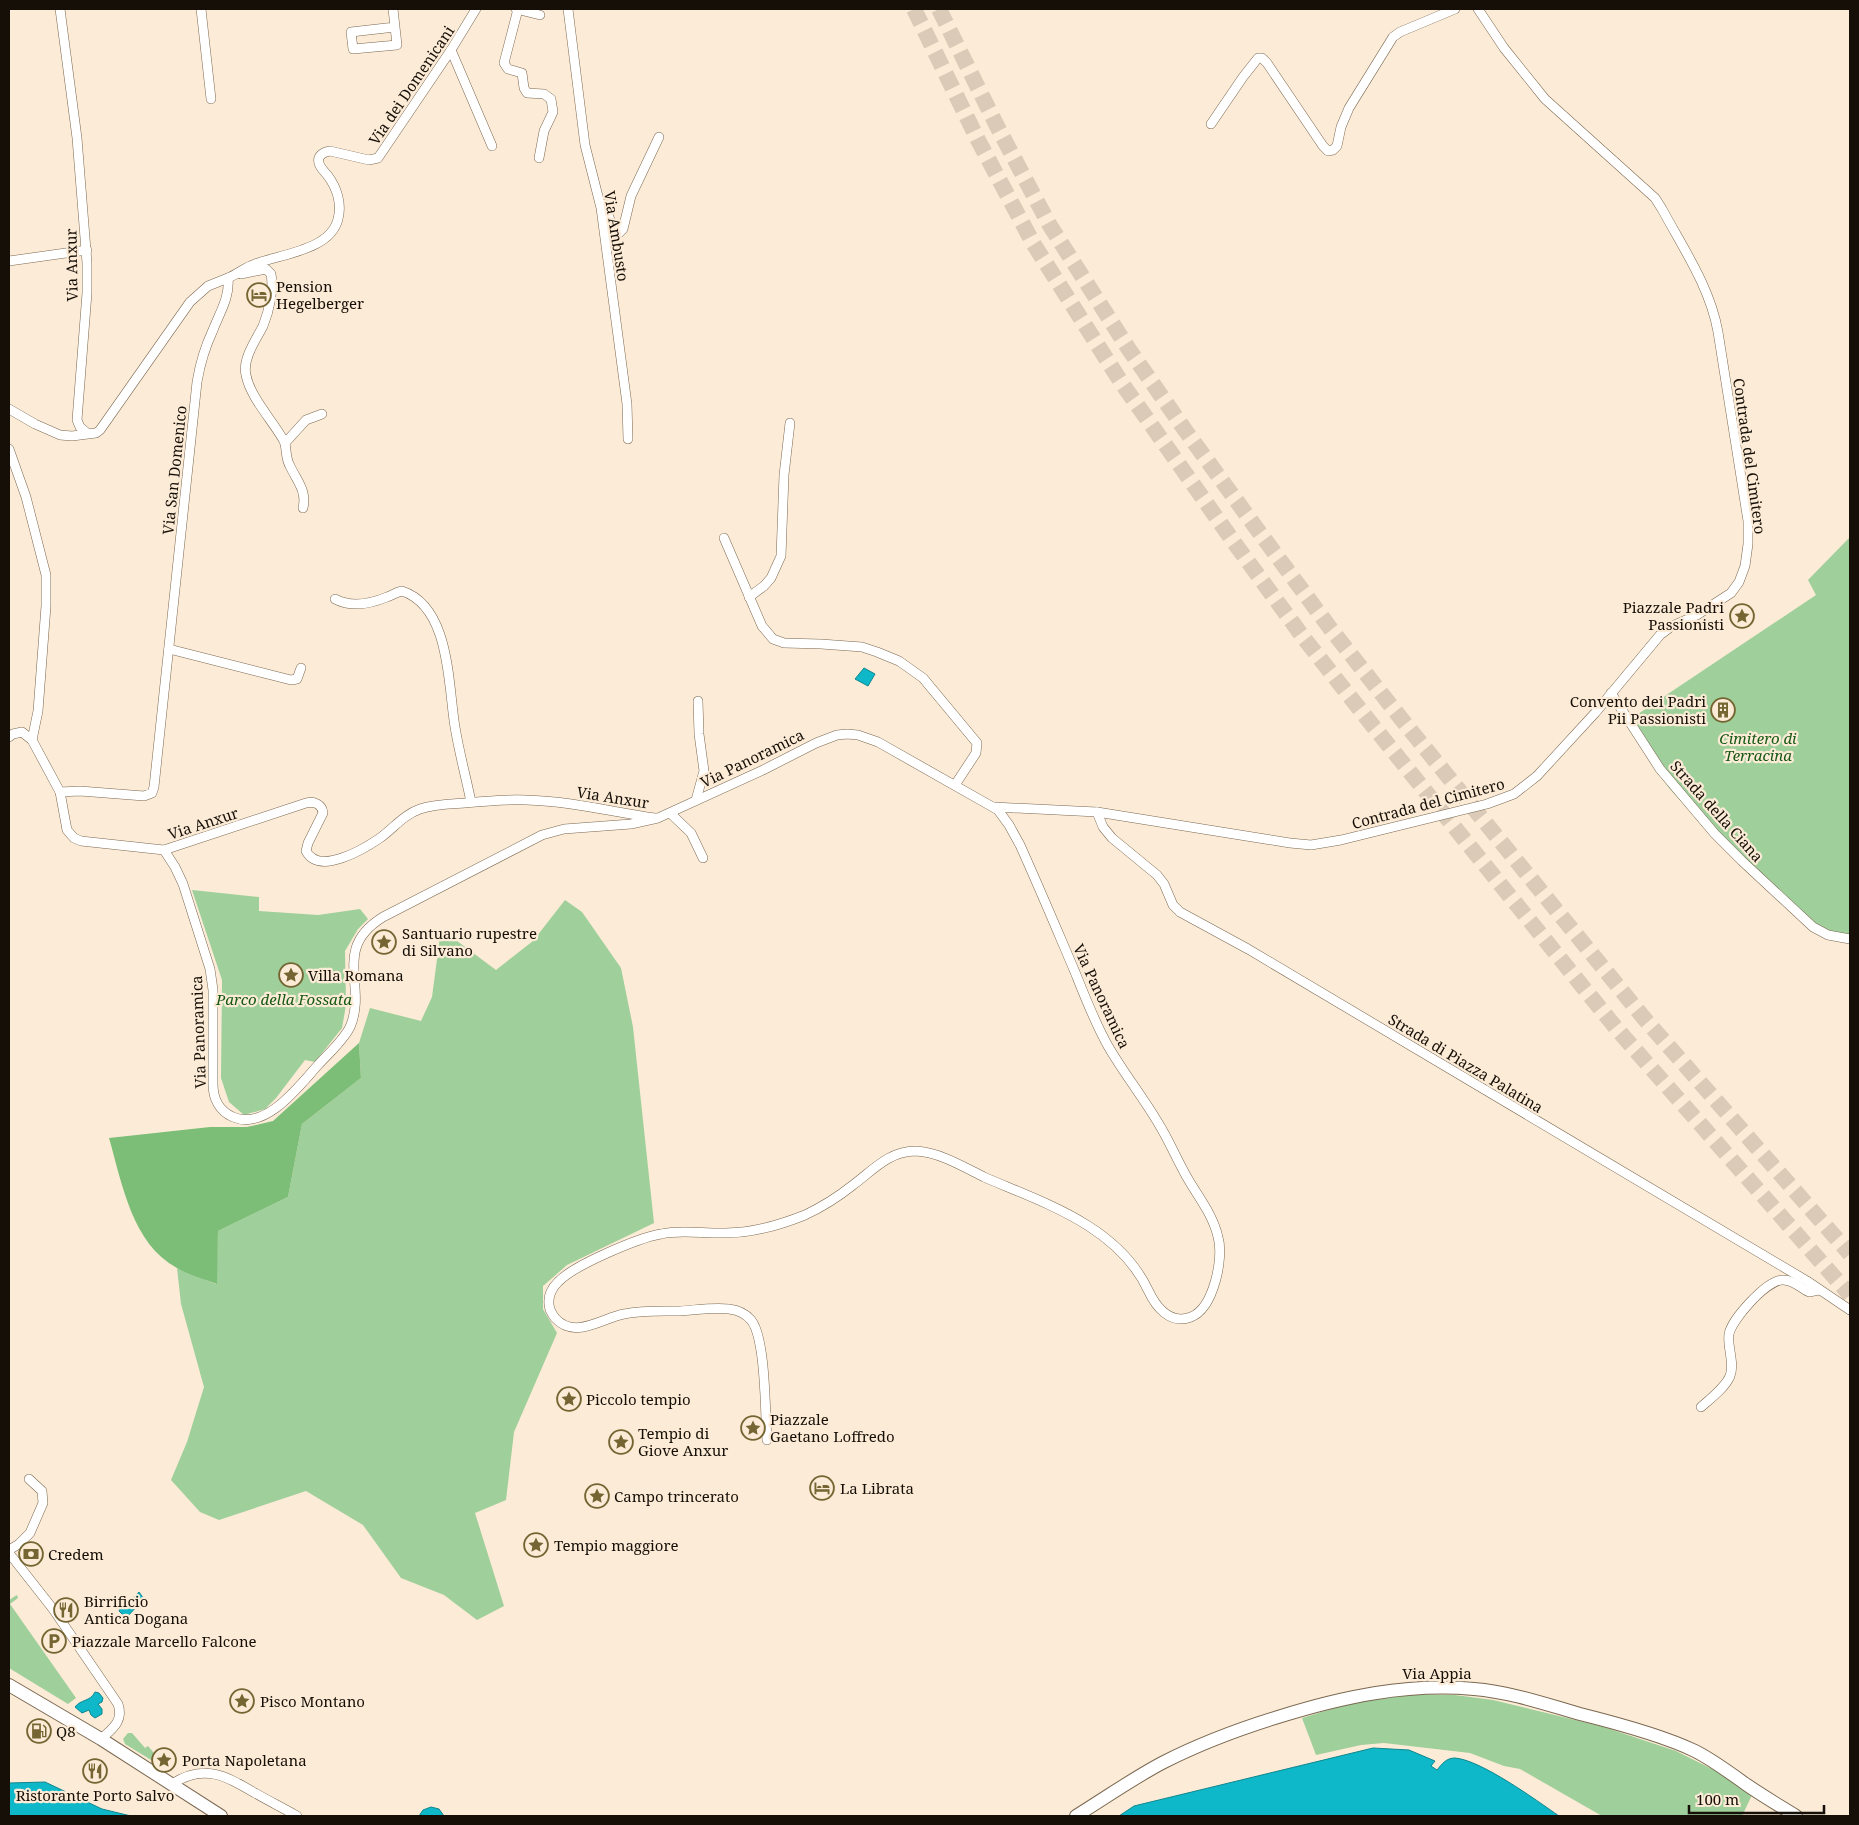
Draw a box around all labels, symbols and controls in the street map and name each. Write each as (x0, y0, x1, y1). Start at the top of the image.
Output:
street label: Via dei Domenicani (364, 21, 458, 149)
street label: Via Ambusto (600, 189, 634, 283)
street label: Via Anxur (60, 228, 82, 302)
place label: Pension Hegelberger (276, 276, 364, 313)
hotel icon: Pension Hegelberger (246, 282, 272, 308)
street label: Contrada del Cimitero (1729, 377, 1771, 535)
street label: Via San Domenico (157, 404, 191, 536)
place label: Piazzale Padri Passionisti (1623, 597, 1724, 634)
place icon: Piazzale Padri Passionisti (1729, 603, 1755, 629)
place label: Convento dei Padri Pii Passionisti (1570, 691, 1706, 728)
building icon: Convento dei Padri Pii Passionisti (1710, 697, 1736, 723)
street label: Via Panoramica (697, 724, 807, 792)
park label: Cimitero di Terracina (1719, 728, 1797, 765)
street label: Strada della Ciana (1666, 756, 1768, 866)
street label: Contrada del Cimitero (1349, 773, 1507, 833)
street label: Via Anxur (575, 781, 651, 813)
street label: Via Anxur (165, 802, 241, 844)
place label: Santuario rupestre di Silvano (402, 923, 537, 960)
place icon: Santuario rupestre di Silvano (371, 929, 397, 955)
street label: Via Panoramica (1069, 941, 1135, 1051)
place icon: Villa Romana (278, 962, 304, 988)
place label: Villa Romana (308, 965, 404, 985)
street label: Via Panoramica (186, 975, 210, 1089)
park label: Parco della Fossata (215, 989, 352, 1009)
street label: Strada di Piazza Palatina (1385, 1009, 1547, 1117)
place icon: Piccolo tempio (556, 1386, 582, 1412)
place label: Piccolo tempio (586, 1389, 691, 1409)
place label: Piazzale Gaetano Loffredo (770, 1409, 895, 1446)
place icon: Piazzale Gaetano Loffredo (740, 1415, 766, 1441)
place label: Tempio di Giove Anxur (638, 1423, 728, 1460)
place icon: Tempio di Giove Anxur (608, 1429, 634, 1455)
hotel icon: La Librata (809, 1475, 835, 1501)
place label: La Librata (840, 1478, 914, 1498)
place icon: Campo trincerato (584, 1483, 610, 1509)
place label: Campo trincerato (614, 1486, 739, 1506)
place icon: Tempio maggiore (523, 1532, 549, 1558)
place label: Tempio maggiore (554, 1535, 679, 1555)
bank icon: Credem (18, 1541, 44, 1567)
place label: Credem (48, 1544, 104, 1564)
place label: Birrificio Antica Dogana (84, 1591, 188, 1628)
restaurant icon: Birrificio Antica Dogana (53, 1597, 79, 1623)
parking icon: Piazzale Marcello Falcone (41, 1628, 67, 1654)
place label: Piazzale Marcello Falcone (72, 1631, 257, 1651)
street label: Via Appia (1402, 1663, 1472, 1683)
place icon: Pisco Montano (229, 1688, 255, 1714)
place label: Pisco Montano (260, 1691, 365, 1711)
fuel station icon: Q8 (26, 1718, 52, 1744)
place label: Q8 (56, 1721, 76, 1741)
place icon: Porta Napoletana (151, 1747, 177, 1773)
place label: Porta Napoletana (182, 1750, 307, 1770)
restaurant icon: Ristorante Porto Salvo (82, 1758, 108, 1784)
scale bar (1689, 1782, 1824, 1814)
place label: Ristorante Porto Salvo (16, 1785, 174, 1805)
text: 100 m (1696, 1789, 1739, 1809)

